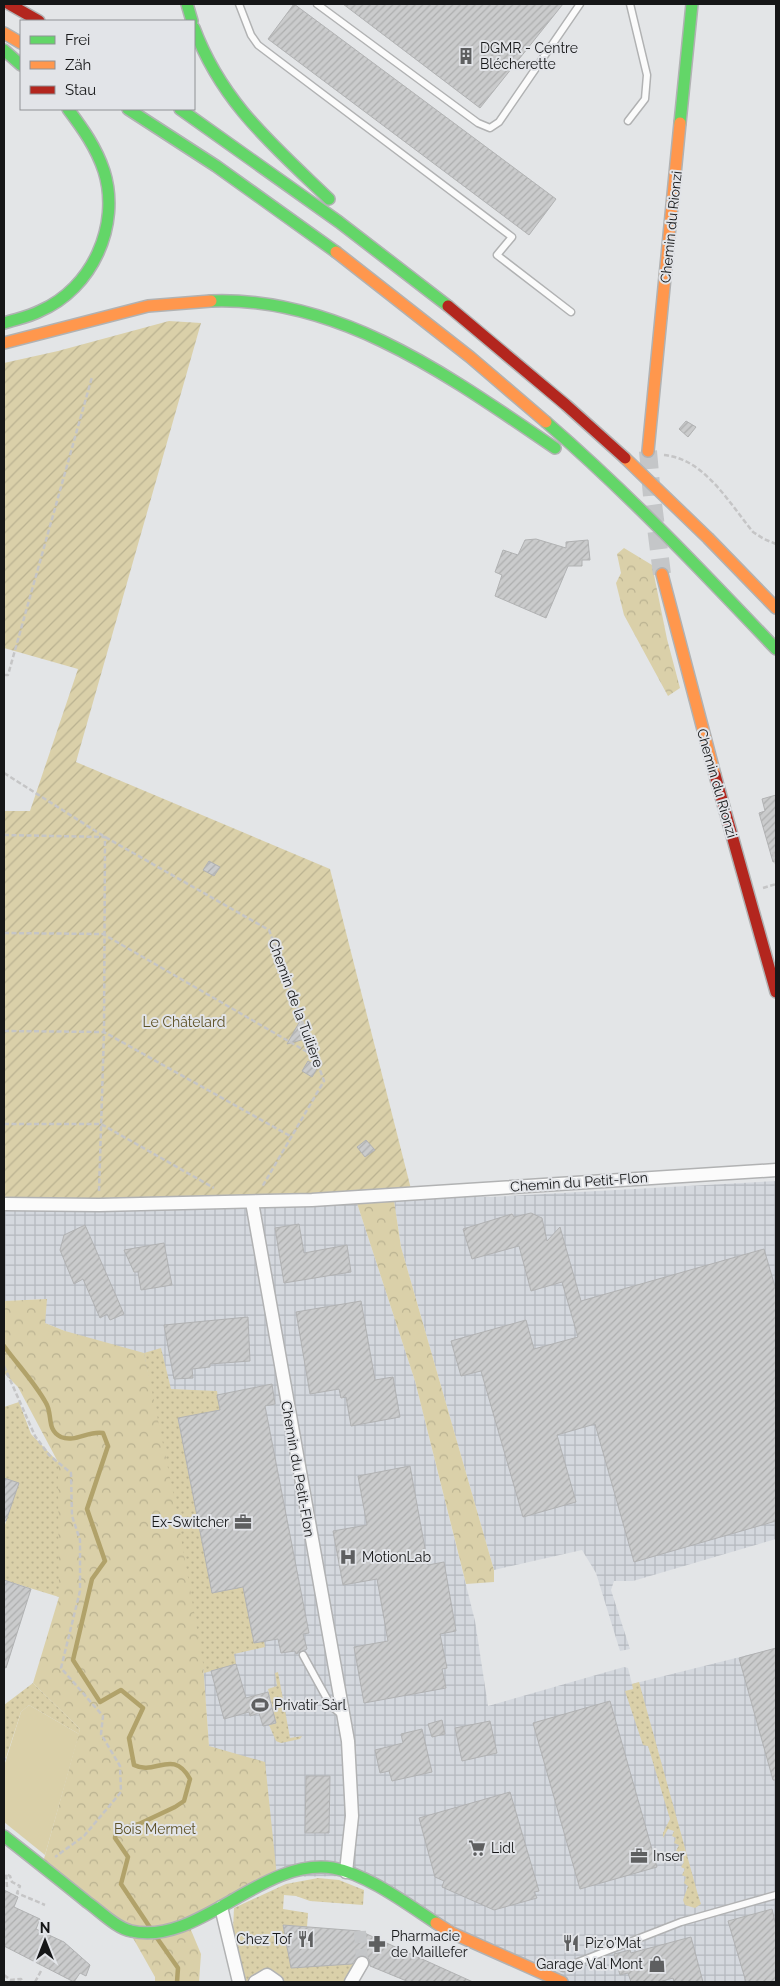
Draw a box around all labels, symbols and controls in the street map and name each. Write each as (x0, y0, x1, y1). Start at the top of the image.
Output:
legend (20, 20, 195, 110)
text: Frei (65, 31, 90, 49)
place label: DGMR - Centre Blécherette (480, 40, 578, 72)
building icon: DGMR - Centre Blécherette (456, 46, 476, 66)
text: Zäh (65, 56, 91, 74)
text: Stau (65, 81, 96, 99)
street label: Chemin du Rionzi (657, 170, 685, 284)
street label: Chemin du Rionzi (694, 727, 740, 839)
street label: Chemin de la Tuilière (265, 937, 327, 1069)
park label: Le Châtelard (143, 1014, 225, 1030)
street label: Chemin du Petit-Flon (510, 1169, 648, 1195)
street label: Chemin du Petit-Flon (278, 1400, 318, 1538)
office icon: Ex-Switcher (233, 1512, 253, 1532)
place label: Ex-Switcher (152, 1514, 229, 1530)
hospital icon: MotionLab (338, 1547, 358, 1567)
place label: MotionLab (362, 1549, 431, 1565)
sports icon: Privatir Sàrl (250, 1695, 270, 1715)
place label: Privatir Sàrl (274, 1697, 346, 1713)
park label: Bois Mermet (114, 1821, 196, 1837)
supermarket icon: Lidl (467, 1838, 487, 1858)
place label: Lidl (491, 1840, 515, 1856)
office icon: Inser (629, 1846, 649, 1866)
place label: Inser (653, 1848, 685, 1864)
north arrow (20, 1916, 70, 1966)
text: N (40, 1920, 50, 1936)
place label: Pharmacie de Maillefer (391, 1928, 468, 1960)
restaurant icon: Chez Tof (296, 1929, 316, 1949)
place label: Chez Tof (236, 1931, 293, 1947)
restaurant icon: Piz'o'Mat (561, 1933, 581, 1953)
pharmacy icon: Pharmacie de Maillefer (367, 1934, 387, 1954)
place label: Piz'o'Mat (585, 1935, 642, 1951)
shop icon: Garage Val Mont (647, 1954, 667, 1974)
place label: Garage Val Mont (536, 1956, 643, 1972)

